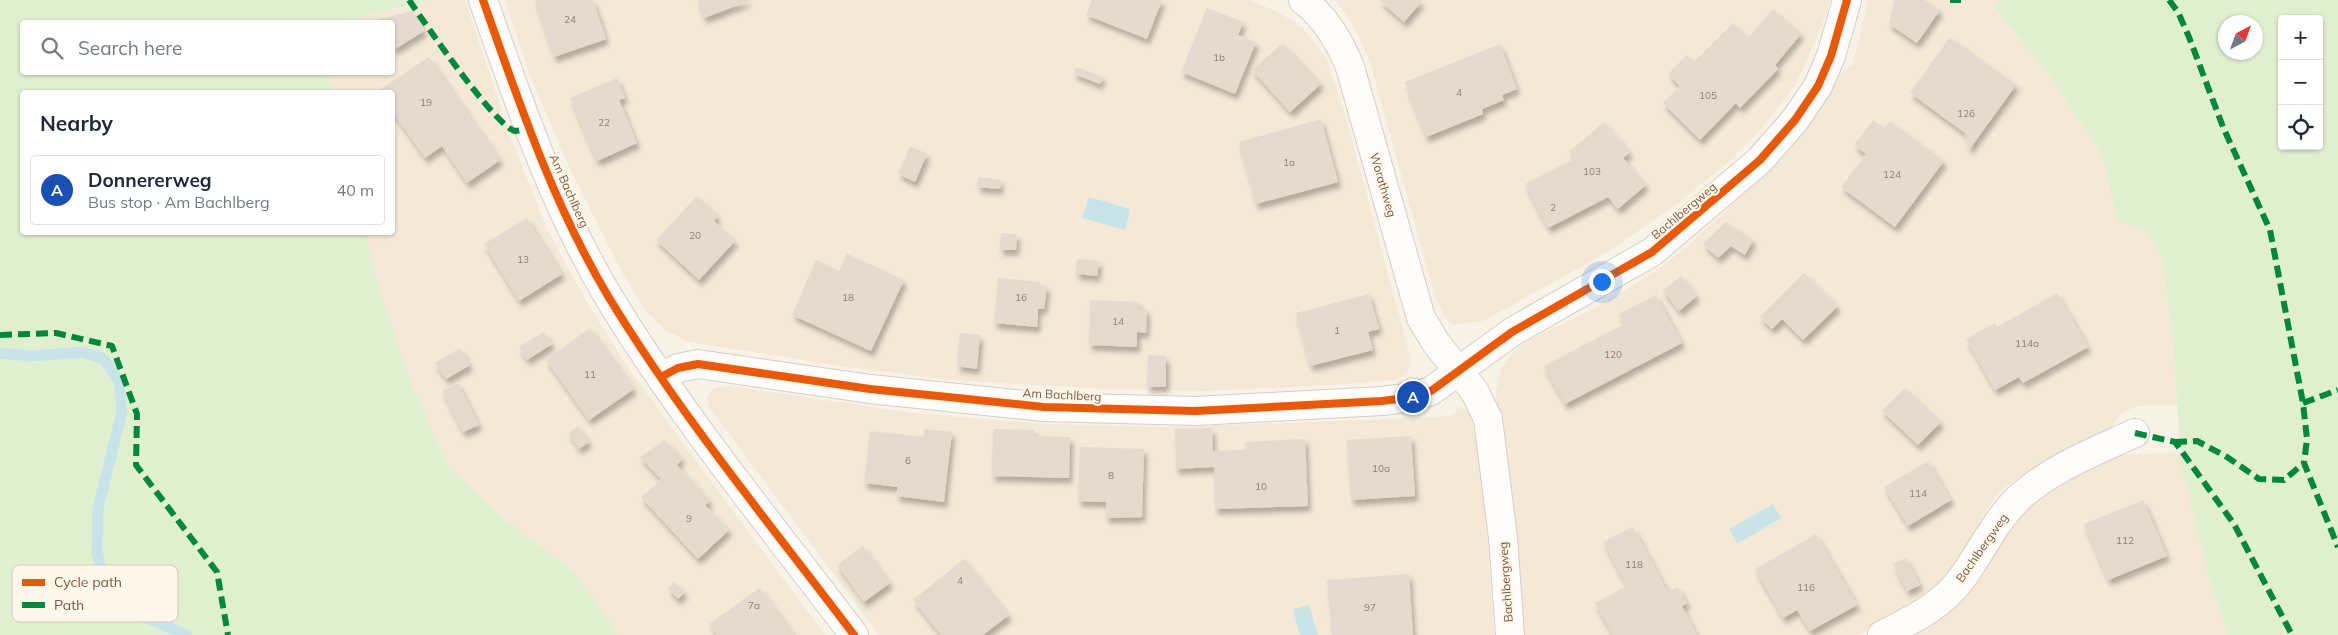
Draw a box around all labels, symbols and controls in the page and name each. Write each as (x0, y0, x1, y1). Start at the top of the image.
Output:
house number: 24 (564, 13, 576, 26)
north arrow (2218, 15, 2263, 60)
map controls (2278, 15, 2323, 150)
button: + (2278, 15, 2323, 60)
search box (20, 20, 395, 75)
icon: search (38, 34, 66, 62)
text: Search here (78, 36, 182, 60)
house number: 1b (1213, 51, 1225, 64)
button: − (2278, 60, 2323, 105)
house number: 4 (1456, 86, 1462, 99)
house number: 105 (1699, 89, 1717, 102)
house number: 19 (420, 96, 432, 109)
button: locate (2278, 105, 2323, 150)
house number: 126 (1957, 107, 1975, 120)
text: Nearby (40, 110, 113, 136)
house number: 22 (598, 116, 610, 129)
street label: Worathweg (1367, 151, 1400, 219)
street label: Am Bachlberg (547, 152, 592, 230)
house number: 1a (1283, 156, 1295, 169)
house number: 103 (1583, 165, 1601, 178)
text: Donnererweg (88, 168, 212, 192)
house number: 124 (1883, 168, 1901, 181)
street label: Bachlbergweg (1648, 179, 1719, 242)
text: A (51, 180, 63, 200)
text: 40 m (337, 180, 374, 200)
text: Bus stop · Am Bachlberg (88, 192, 270, 212)
house number: 2 (1550, 201, 1556, 214)
house number: 20 (689, 229, 701, 242)
house number: 13 (517, 253, 529, 266)
your location (1589, 269, 1615, 295)
house number: 18 (842, 291, 854, 304)
house number: 16 (1015, 291, 1027, 304)
house number: 14 (1112, 315, 1124, 328)
house number: 1 (1334, 324, 1340, 337)
house number: 114a (2015, 337, 2039, 350)
house number: 120 (1604, 348, 1622, 361)
house number: 11 (584, 368, 596, 381)
pin: A (1397, 378, 1429, 416)
street label: Am Bachlberg (1022, 385, 1102, 404)
house number: 6 (905, 454, 911, 467)
house number: 10a (1372, 462, 1390, 475)
house number: 8 (1108, 469, 1114, 482)
house number: 10 (1255, 480, 1267, 493)
house number: 114 (1909, 487, 1927, 500)
street label: Bachlbergweg (1952, 510, 2011, 585)
house number: 9 (686, 512, 692, 525)
house number: 112 (2116, 534, 2134, 547)
street label: Bachlbergweg (1495, 541, 1516, 623)
house number: 118 (1625, 558, 1643, 571)
legend (12, 565, 178, 622)
text: Cycle path (54, 573, 122, 591)
house number: 4 (957, 574, 963, 587)
house number: 116 (1797, 581, 1815, 594)
text: Path (54, 596, 84, 614)
house number: 7a (748, 599, 760, 612)
house number: 97 (1364, 601, 1376, 614)

